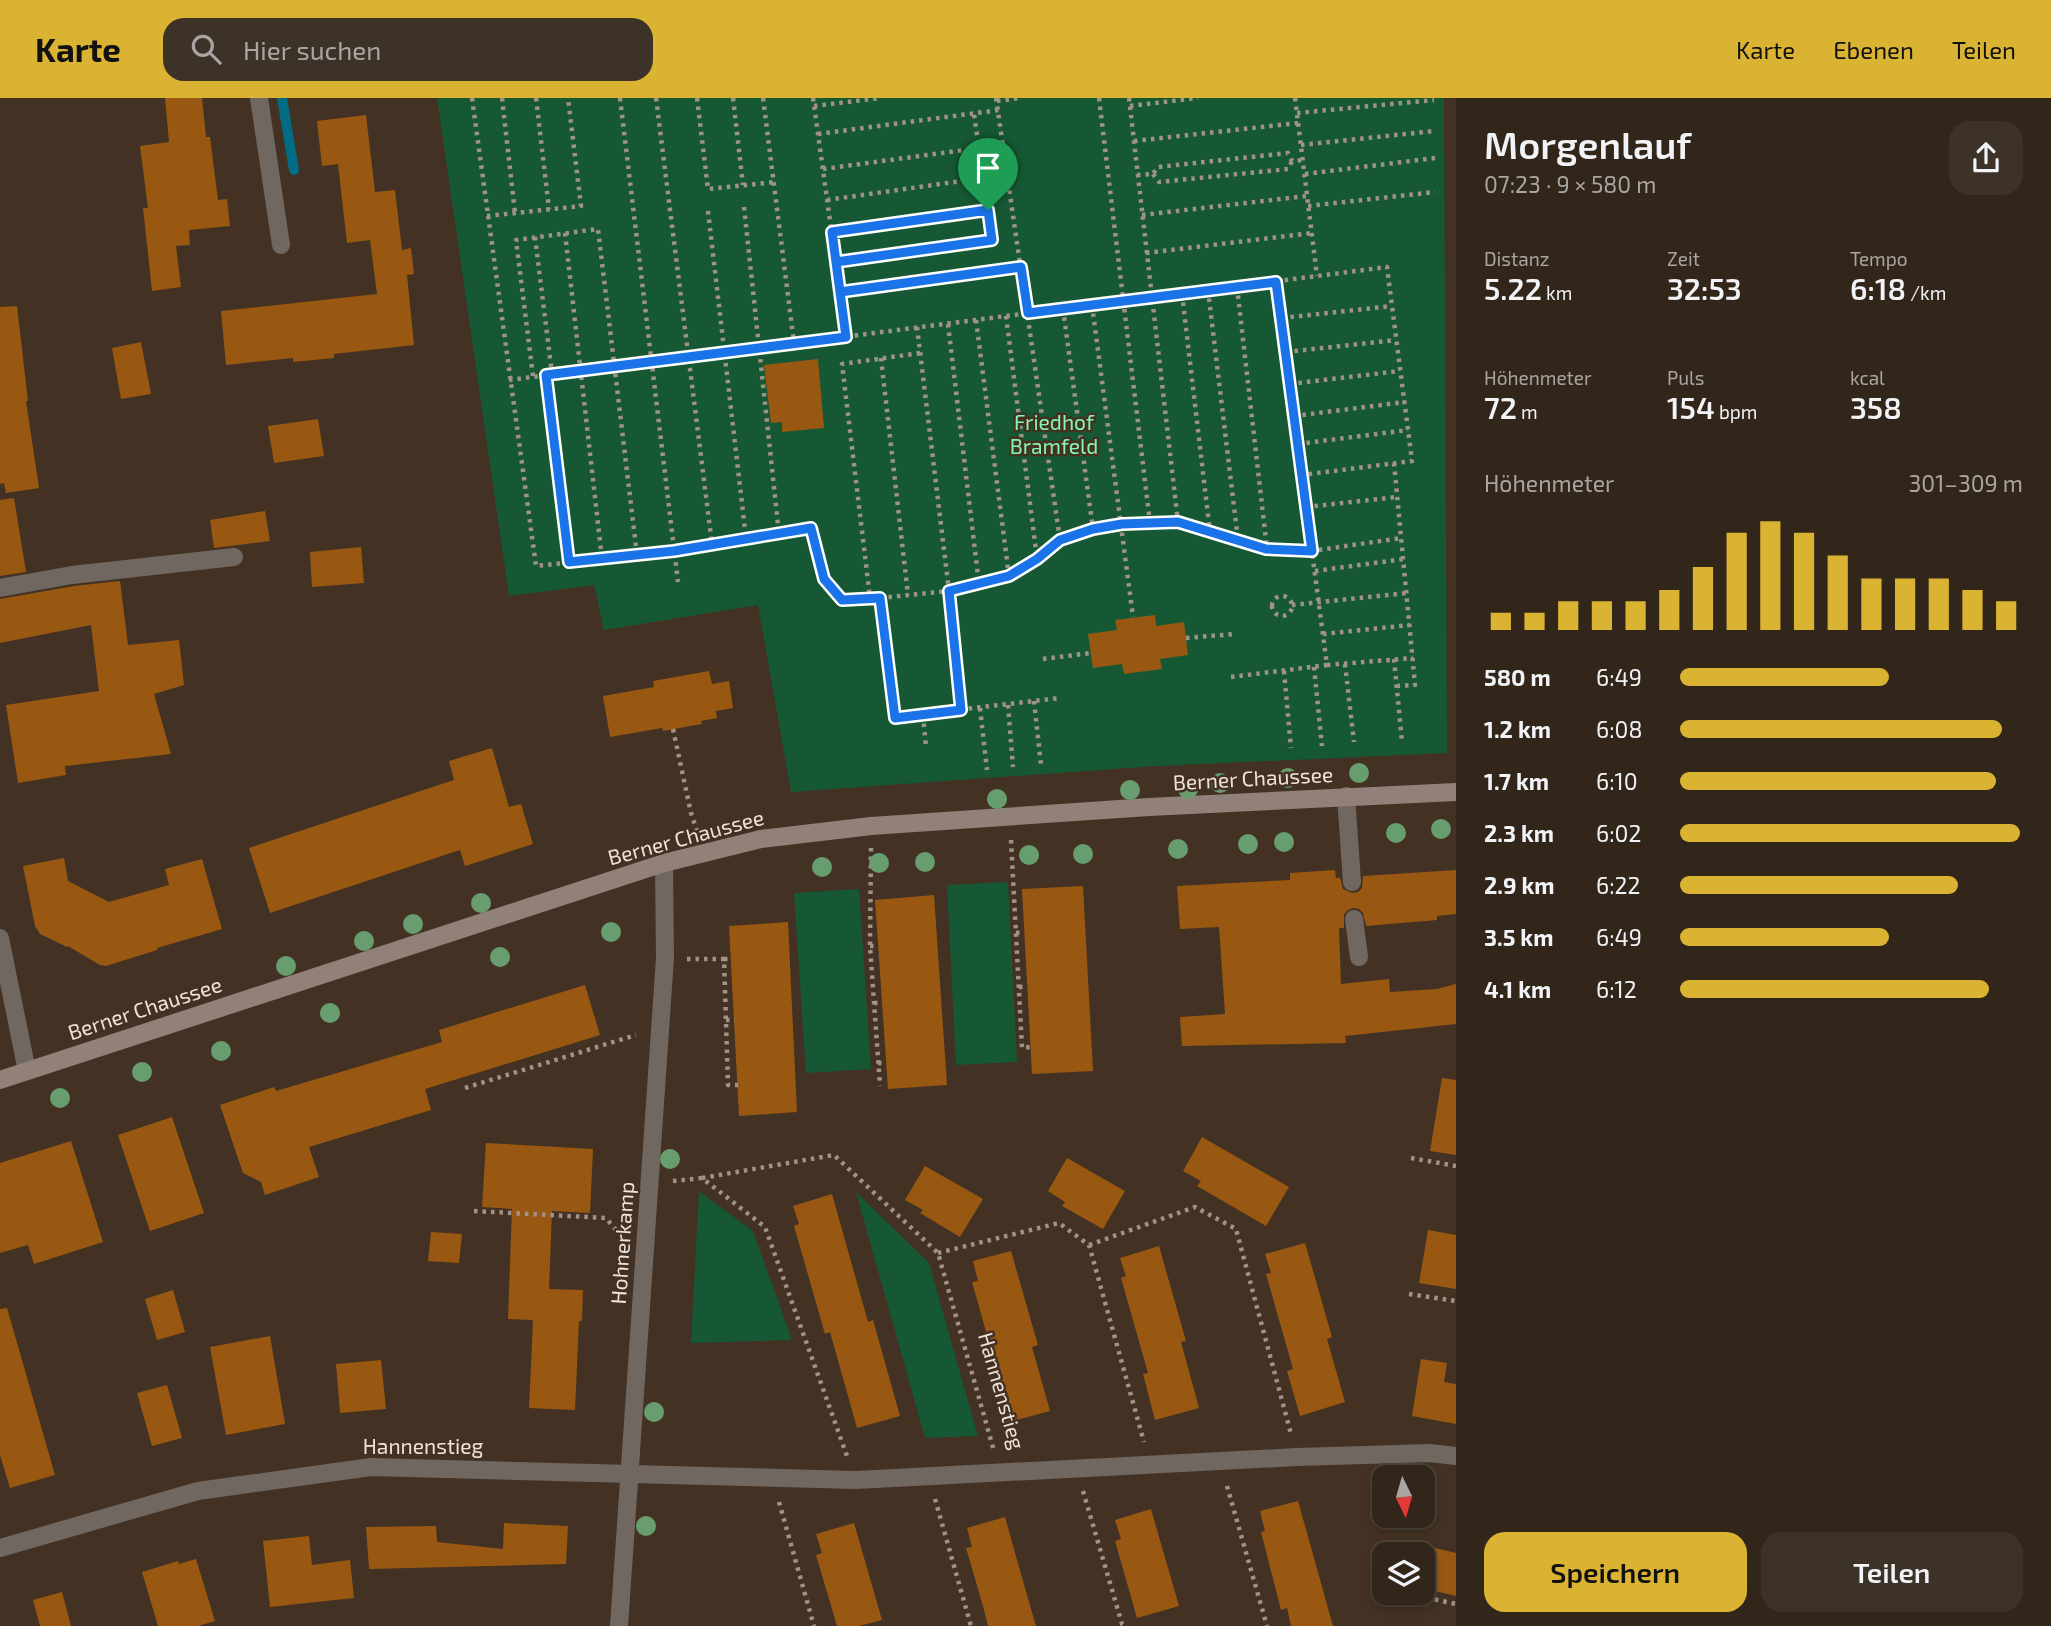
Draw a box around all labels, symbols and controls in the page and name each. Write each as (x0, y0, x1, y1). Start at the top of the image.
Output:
search box (163, 18, 653, 81)
text: Karte (35, 29, 121, 69)
icon: search (187, 30, 225, 68)
text: Hier suchen (243, 34, 381, 65)
text: Karte (1736, 35, 1795, 64)
text: Ebenen (1833, 35, 1914, 64)
text: Teilen (1952, 35, 2016, 64)
text: Morgenlauf (1484, 121, 1691, 167)
button: share (1949, 121, 2023, 195)
pin (958, 138, 1018, 210)
icon: arrive (969, 149, 1007, 187)
text: 07:23 · 9 × 580 m (1484, 170, 1656, 198)
text: Distanz (1484, 247, 1549, 270)
text: Zeit (1667, 247, 1700, 270)
text: Tempo (1850, 247, 1908, 270)
text: 5.22 (1484, 270, 1542, 306)
text: 32:53 (1667, 270, 1742, 306)
text: 6:18 (1850, 270, 1906, 306)
text: km (1542, 281, 1572, 304)
text: /km (1906, 281, 1946, 304)
text: Höhenmeter (1484, 366, 1592, 389)
text: Puls (1667, 366, 1704, 389)
text: kcal (1850, 366, 1885, 389)
text: 72 (1484, 389, 1517, 425)
text: 154 (1667, 389, 1715, 425)
text: 358 (1850, 389, 1902, 425)
text: m (1517, 400, 1538, 423)
text: bpm (1715, 400, 1757, 423)
park label: Friedhof Bramfeld (1010, 409, 1098, 458)
text: Höhenmeter (1484, 469, 1614, 497)
text: 301–309 m (1908, 469, 2023, 497)
text: 580 m (1484, 663, 1551, 691)
text: 6:49 (1596, 663, 1642, 691)
text: 1.2 km (1484, 715, 1551, 743)
text: 6:08 (1596, 715, 1642, 743)
street label: Berner Chaussee (1172, 761, 1334, 794)
text: 1.7 km (1484, 767, 1549, 795)
text: 6:10 (1596, 767, 1638, 795)
street label: Berner Chaussee (605, 804, 766, 869)
text: 2.3 km (1484, 819, 1554, 847)
text: 6:02 (1596, 819, 1641, 847)
text: 2.9 km (1484, 871, 1555, 899)
text: 6:22 (1596, 871, 1640, 899)
text: 3.5 km (1484, 923, 1553, 951)
text: 6:49 (1596, 923, 1642, 951)
street label: Berner Chaussee (64, 971, 225, 1044)
text: 4.1 km (1484, 975, 1551, 1003)
text: 6:12 (1596, 975, 1637, 1003)
street label: Hohnerkamp (605, 1181, 638, 1305)
street label: Hannenstieg (974, 1329, 1031, 1452)
street label: Hannenstieg (363, 1433, 483, 1458)
north arrow (1372, 1465, 1435, 1528)
map controls (1372, 1465, 1435, 1605)
button: Speichern (1484, 1532, 1747, 1612)
button: Teilen (1761, 1532, 2023, 1612)
button: layers (1372, 1542, 1435, 1605)

